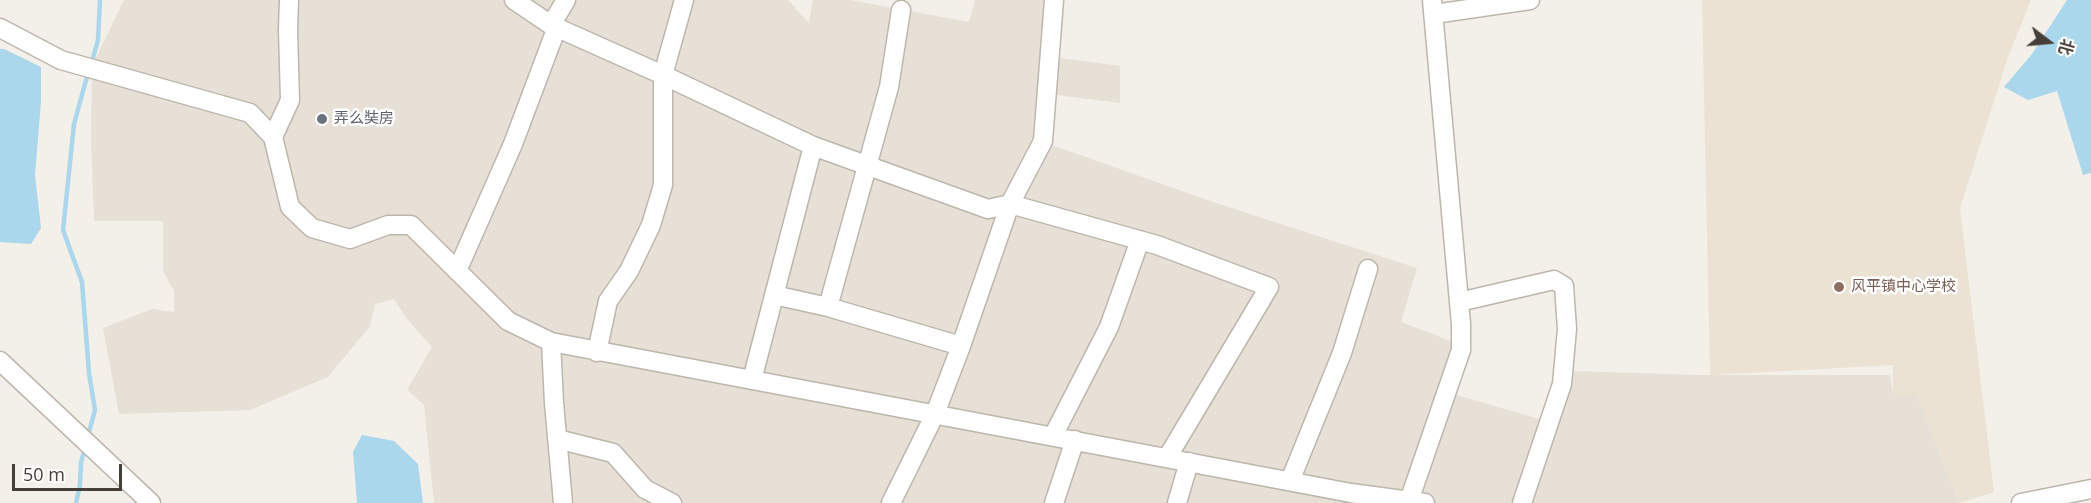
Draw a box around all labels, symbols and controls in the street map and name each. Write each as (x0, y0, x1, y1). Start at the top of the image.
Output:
north arrow (2019, 12, 2079, 72)
text: 北 (2054, 36, 2079, 58)
place label: 弄么奘房 (334, 110, 394, 128)
marker: 弄么奘房 (315, 112, 329, 126)
place label: 风平镇中心学校 (1851, 278, 1956, 296)
marker: 风平镇中心学校 (1832, 280, 1846, 294)
scale bar (15, 452, 124, 490)
text: 50 m (23, 462, 65, 486)

